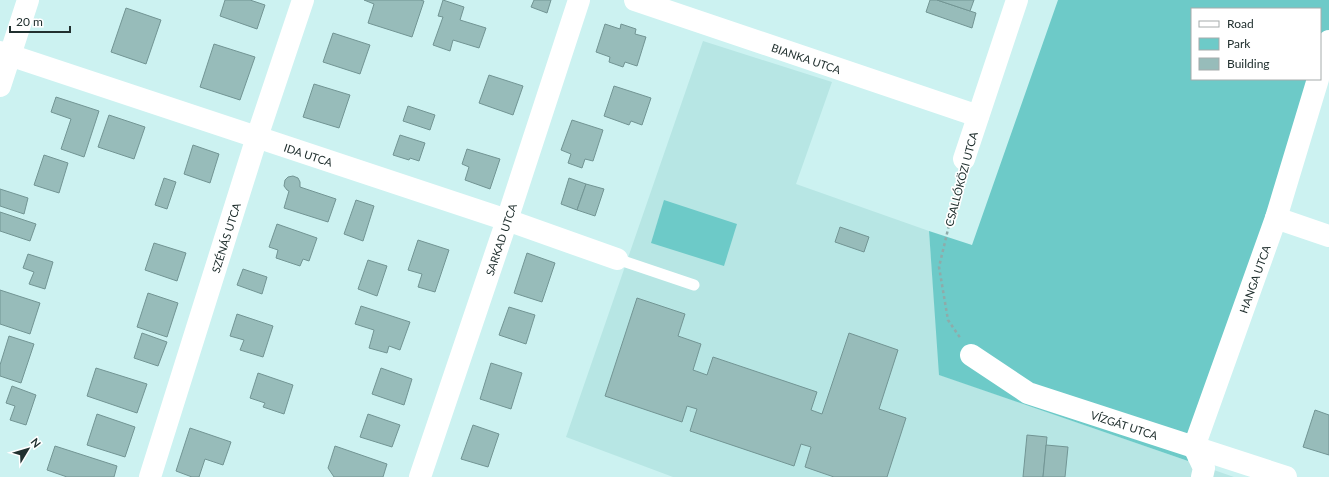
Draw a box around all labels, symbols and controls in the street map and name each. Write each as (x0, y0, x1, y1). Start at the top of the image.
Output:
scale bar (10, 8, 70, 34)
legend (1191, 8, 1321, 80)
text: 20 m (16, 14, 43, 29)
text: Road (1227, 16, 1254, 31)
text: Park (1227, 36, 1251, 51)
street label: BIANKA UTCA (770, 40, 843, 76)
text: Building (1227, 56, 1270, 71)
street label: CSALLÓKÖZI UTCA (942, 130, 980, 228)
street label: IDA UTCA (283, 140, 335, 168)
street label: SZÉNÁS UTCA (208, 200, 243, 274)
street label: SARKAD UTCA (482, 201, 519, 277)
street label: HANGA UTCA (1236, 243, 1272, 315)
street label: VÍZGÁT UTCA (1089, 407, 1160, 442)
north arrow (8, 429, 48, 469)
text: N (29, 435, 44, 450)

